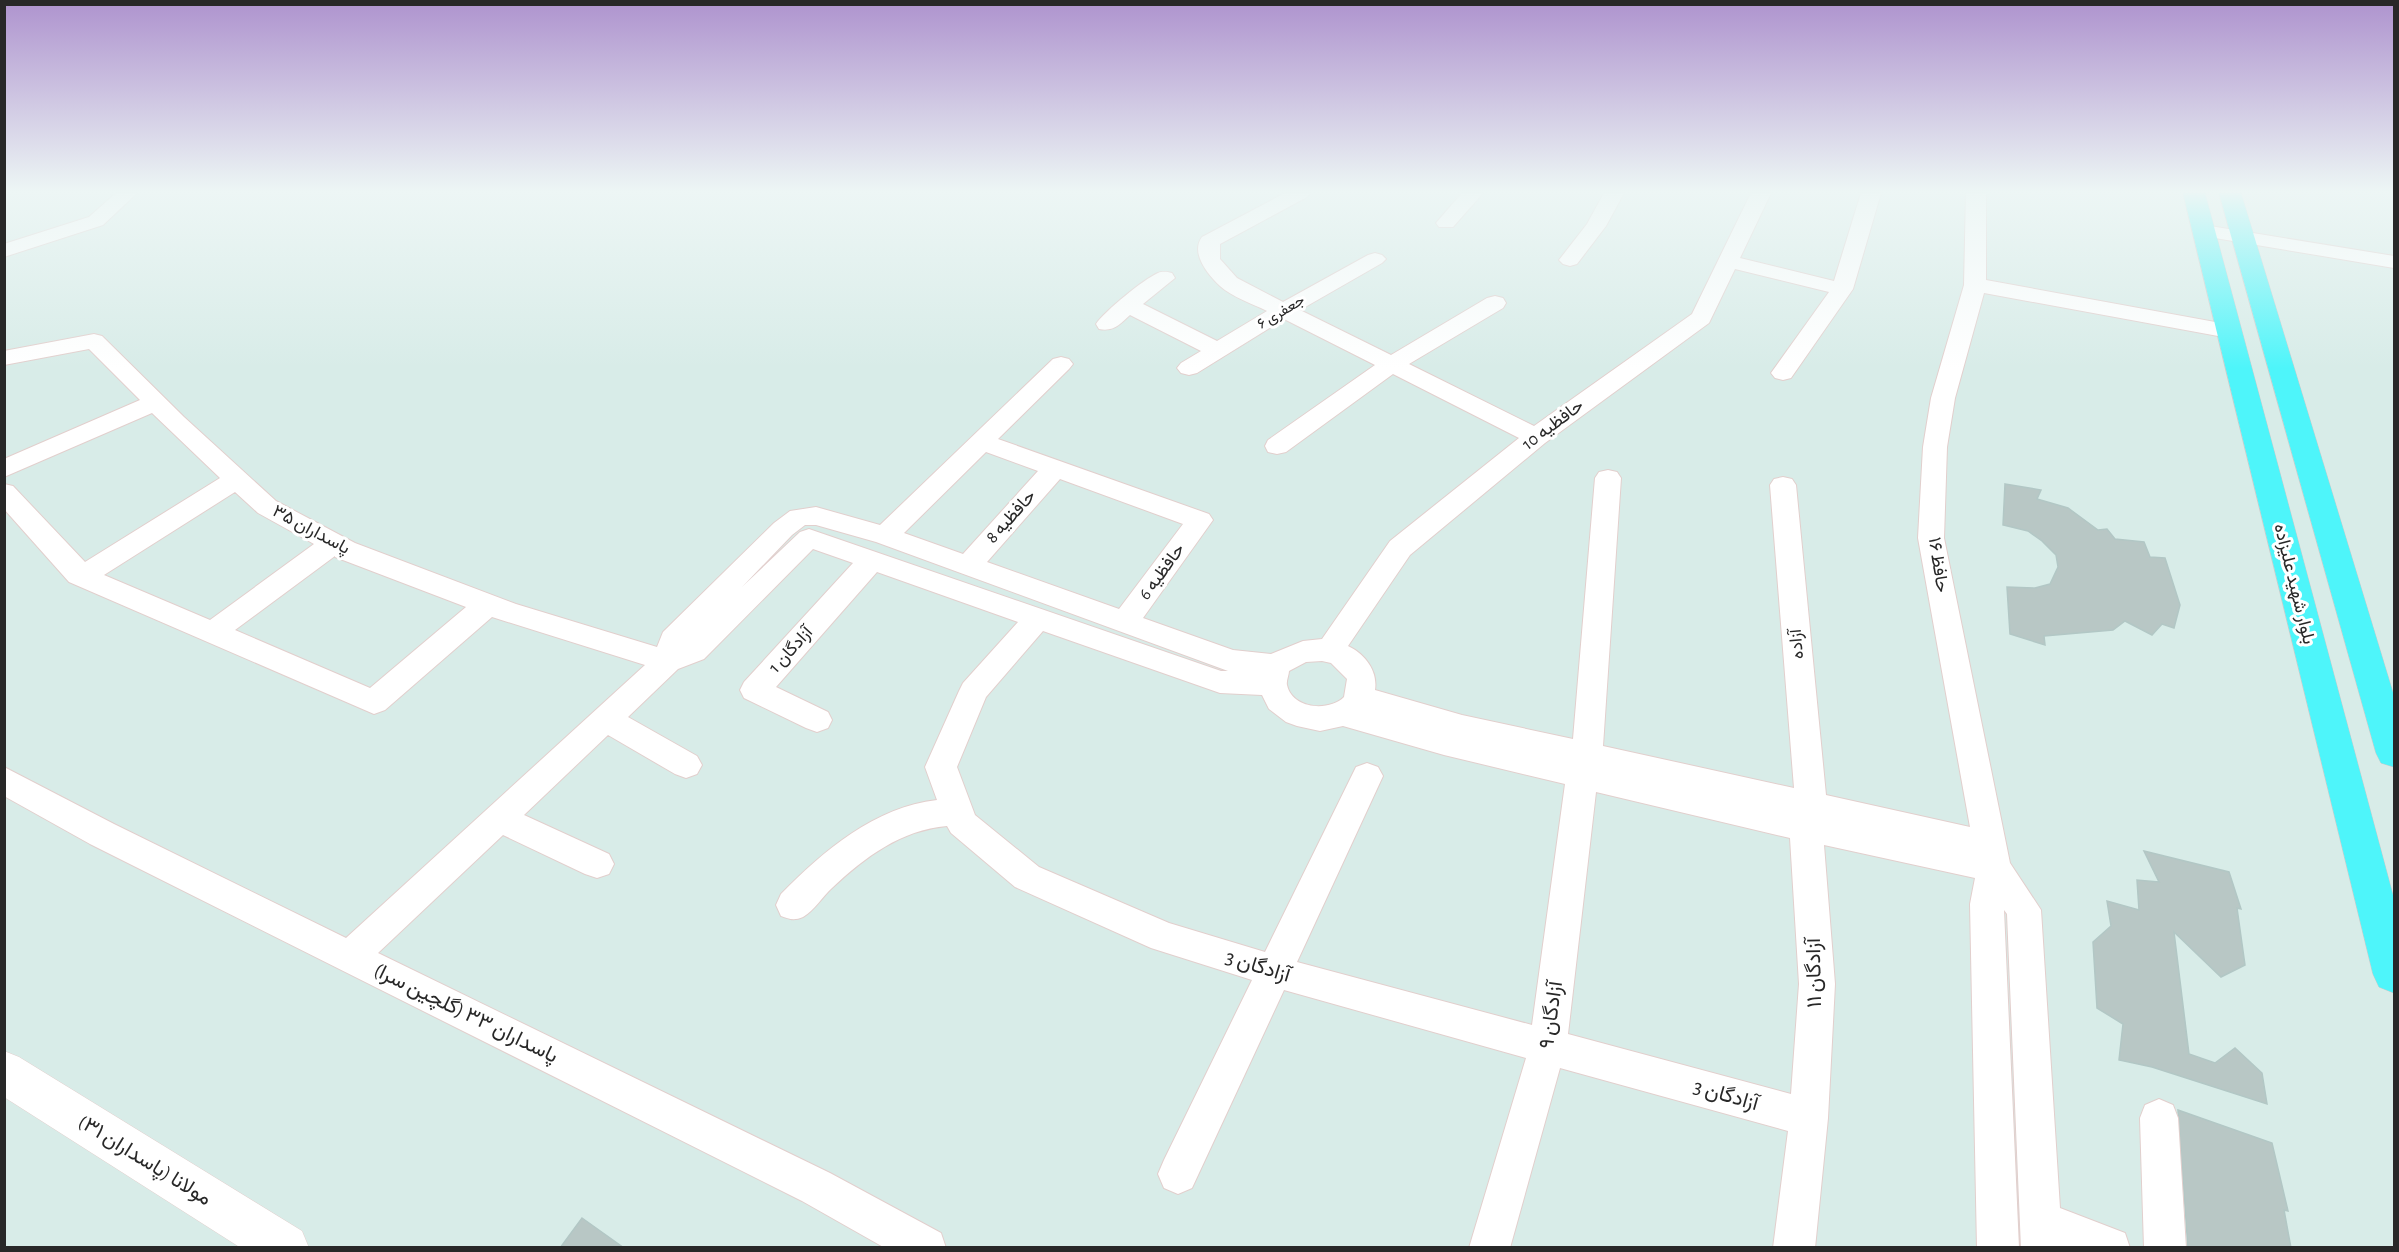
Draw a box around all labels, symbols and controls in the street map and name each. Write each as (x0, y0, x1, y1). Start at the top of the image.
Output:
street label: جعفری ۶ (1255, 292, 1308, 334)
street label: حافظیه 10 (1519, 396, 1587, 454)
street label: حافظیه 8 (983, 487, 1039, 547)
street label: پاسداران ۳۵ (268, 502, 353, 560)
street label: بلوار شهید علیزاده (2269, 522, 2318, 646)
street label: حافظ ۱۶ (1925, 536, 1951, 594)
street label: حافظیه 6 (1136, 541, 1188, 603)
street label: آزادگان 1 (765, 621, 818, 677)
street label: آزاده (1786, 626, 1808, 660)
street label: آزادگان ۱۱ (1803, 936, 1827, 1008)
street label: آزادگان 3 (1223, 946, 1295, 988)
street label: پاسداران ۳۳ (گلچین سرا) (369, 959, 561, 1069)
street label: آزادگان ۹ (1536, 978, 1568, 1050)
street label: آزادگان 3 (1691, 1076, 1763, 1117)
street label: مولانا (پاسداران ۳۱) (73, 1111, 215, 1212)

